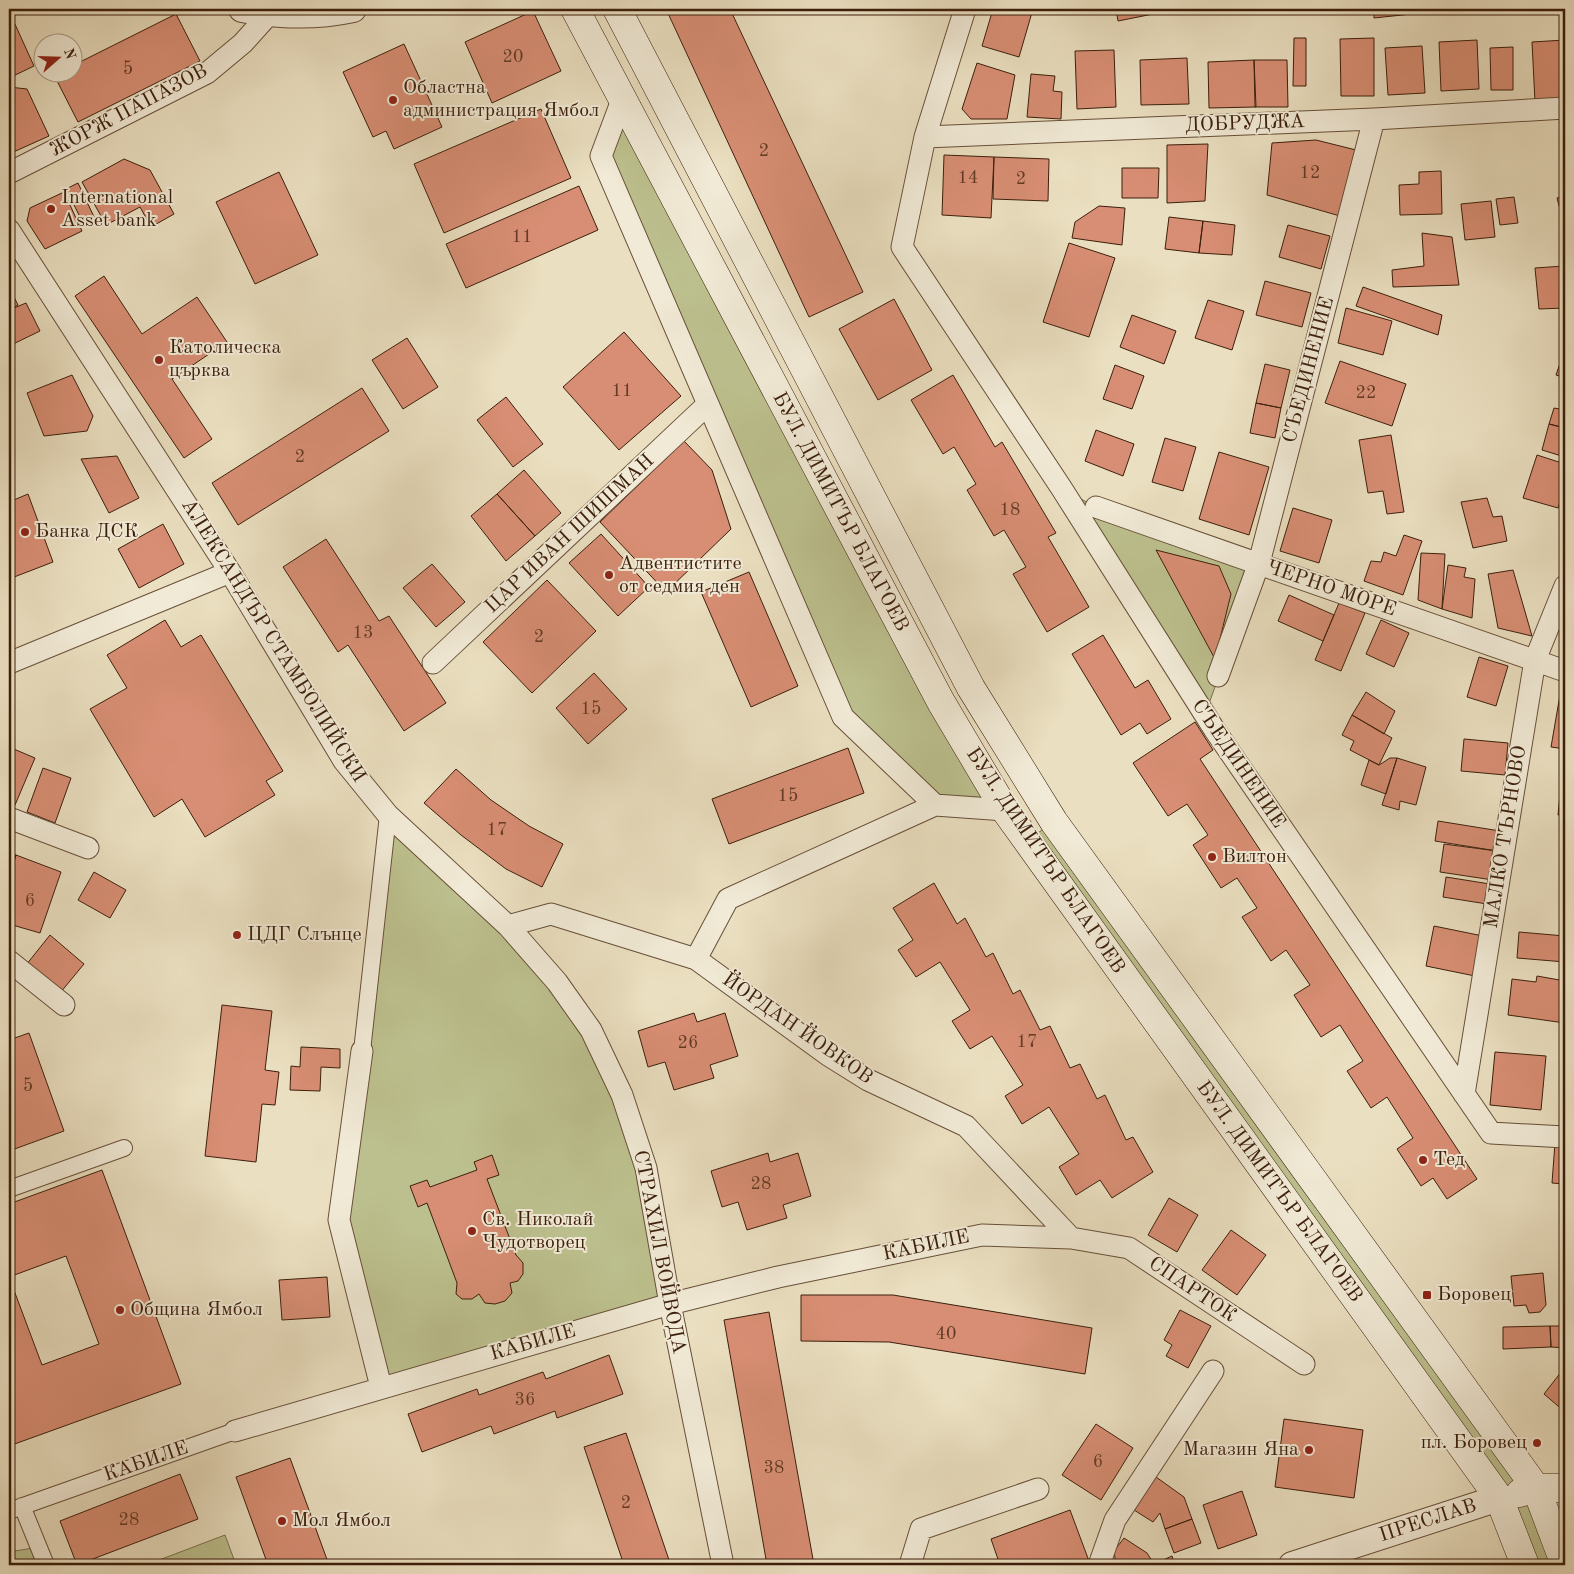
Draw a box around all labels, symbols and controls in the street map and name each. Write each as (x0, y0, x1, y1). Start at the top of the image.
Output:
north arrow (32, 32, 82, 82)
text: N (61, 46, 78, 62)
house number: 20 (503, 48, 523, 66)
house number: 5 (123, 60, 133, 78)
street label: ЖОРЖ ПАПАЗОВ (47, 61, 211, 161)
place label: Областна администрация Ямбол (403, 78, 599, 121)
marker: Областна администрация Ямбол (387, 94, 399, 106)
street label: ДОБРУДЖА (1185, 112, 1305, 136)
house number: 2 (759, 142, 769, 160)
house number: 12 (1300, 164, 1320, 182)
house number: 14 (958, 169, 978, 187)
house number: 2 (1016, 170, 1026, 188)
place label: International Asset bank (61, 188, 173, 231)
marker: International Asset bank (45, 203, 57, 215)
house number: 11 (512, 228, 532, 246)
street label: СЪЕДИНЕНИЕ (1280, 295, 1338, 445)
place label: Католическа църква (169, 338, 282, 381)
marker: Католическа църква (153, 354, 165, 366)
house number: 11 (612, 382, 632, 400)
house number: 22 (1356, 384, 1376, 402)
street label: БУЛ. ДИМИТЪР БЛАГОЕВ (768, 389, 912, 635)
house number: 2 (295, 448, 305, 466)
street label: ЦАР ИВАН ШИШМАН (482, 451, 658, 617)
street label: АЛЕКСАНДЪР СТАМБОЛИЙСКИ (177, 494, 372, 786)
house number: 18 (1000, 501, 1020, 519)
place label: Банка ДСК (35, 522, 138, 542)
marker: Банка ДСК (19, 526, 31, 538)
place label: Адвентистите от седмия ден (619, 554, 742, 597)
street label: ЧЕРНО МОРЕ (1264, 557, 1398, 621)
marker: Адвентистите от седмия ден (603, 569, 615, 581)
house number: 13 (353, 624, 373, 642)
house number: 2 (534, 628, 544, 646)
street label: СЪЕДИНЕНИЕ (1188, 696, 1288, 832)
house number: 15 (581, 700, 601, 718)
street label: БУЛ. ДИМИТЪР БЛАГОЕВ (962, 744, 1128, 978)
street label: МАЛКО ТЪРНОВО (1482, 744, 1530, 930)
house number: 15 (778, 787, 798, 805)
house number: 17 (487, 821, 507, 839)
place label: Вилтон (1222, 847, 1287, 867)
marker: Вилтон (1206, 851, 1218, 863)
house number: 6 (25, 892, 35, 910)
place label: ЦДГ Слънце (247, 925, 362, 945)
marker: ЦДГ Слънце (231, 929, 243, 941)
street label: ЙОРДАН ЙОВКОВ (718, 967, 878, 1088)
house number: 17 (1017, 1033, 1037, 1051)
house number: 26 (678, 1034, 698, 1052)
house number: 5 (23, 1077, 33, 1095)
street label: БУЛ. ДИМИТЪР БЛАГОЕВ (1192, 1078, 1366, 1306)
street label: СТРАХИЛ ВОЙВОДА (629, 1148, 691, 1355)
place label: Тед (1433, 1150, 1465, 1170)
marker: Тед (1417, 1154, 1429, 1166)
house number: 28 (751, 1175, 771, 1193)
place label: Св. Николай Чудотворец (482, 1210, 593, 1253)
marker: Св. Николай Чудотворец (466, 1225, 478, 1237)
street label: КАБИЛЕ (881, 1227, 971, 1265)
street label: СПАРТОК (1145, 1254, 1239, 1326)
place label: Боровец (1437, 1285, 1511, 1305)
marker: Боровец (1421, 1289, 1433, 1301)
place label: Община Ямбол (130, 1300, 263, 1320)
marker: Община Ямбол (114, 1304, 126, 1316)
street label: КАБИЛЕ (488, 1321, 578, 1365)
house number: 40 (936, 1325, 956, 1343)
house number: 36 (515, 1391, 535, 1409)
place label: пл. Боровец (1421, 1433, 1527, 1453)
marker: пл. Боровец (1531, 1437, 1543, 1449)
street label: КАБИЛЕ (101, 1438, 191, 1486)
place label: Магазин Яна (1183, 1440, 1299, 1460)
marker: Магазин Яна (1303, 1444, 1315, 1456)
house number: 6 (1093, 1453, 1103, 1471)
house number: 38 (764, 1459, 784, 1477)
house number: 2 (621, 1494, 631, 1512)
street label: ПРЕСЛАВ (1377, 1496, 1479, 1546)
house number: 28 (119, 1511, 139, 1529)
place label: Мол Ямбол (292, 1511, 391, 1531)
marker: Мол Ямбол (276, 1515, 288, 1527)

